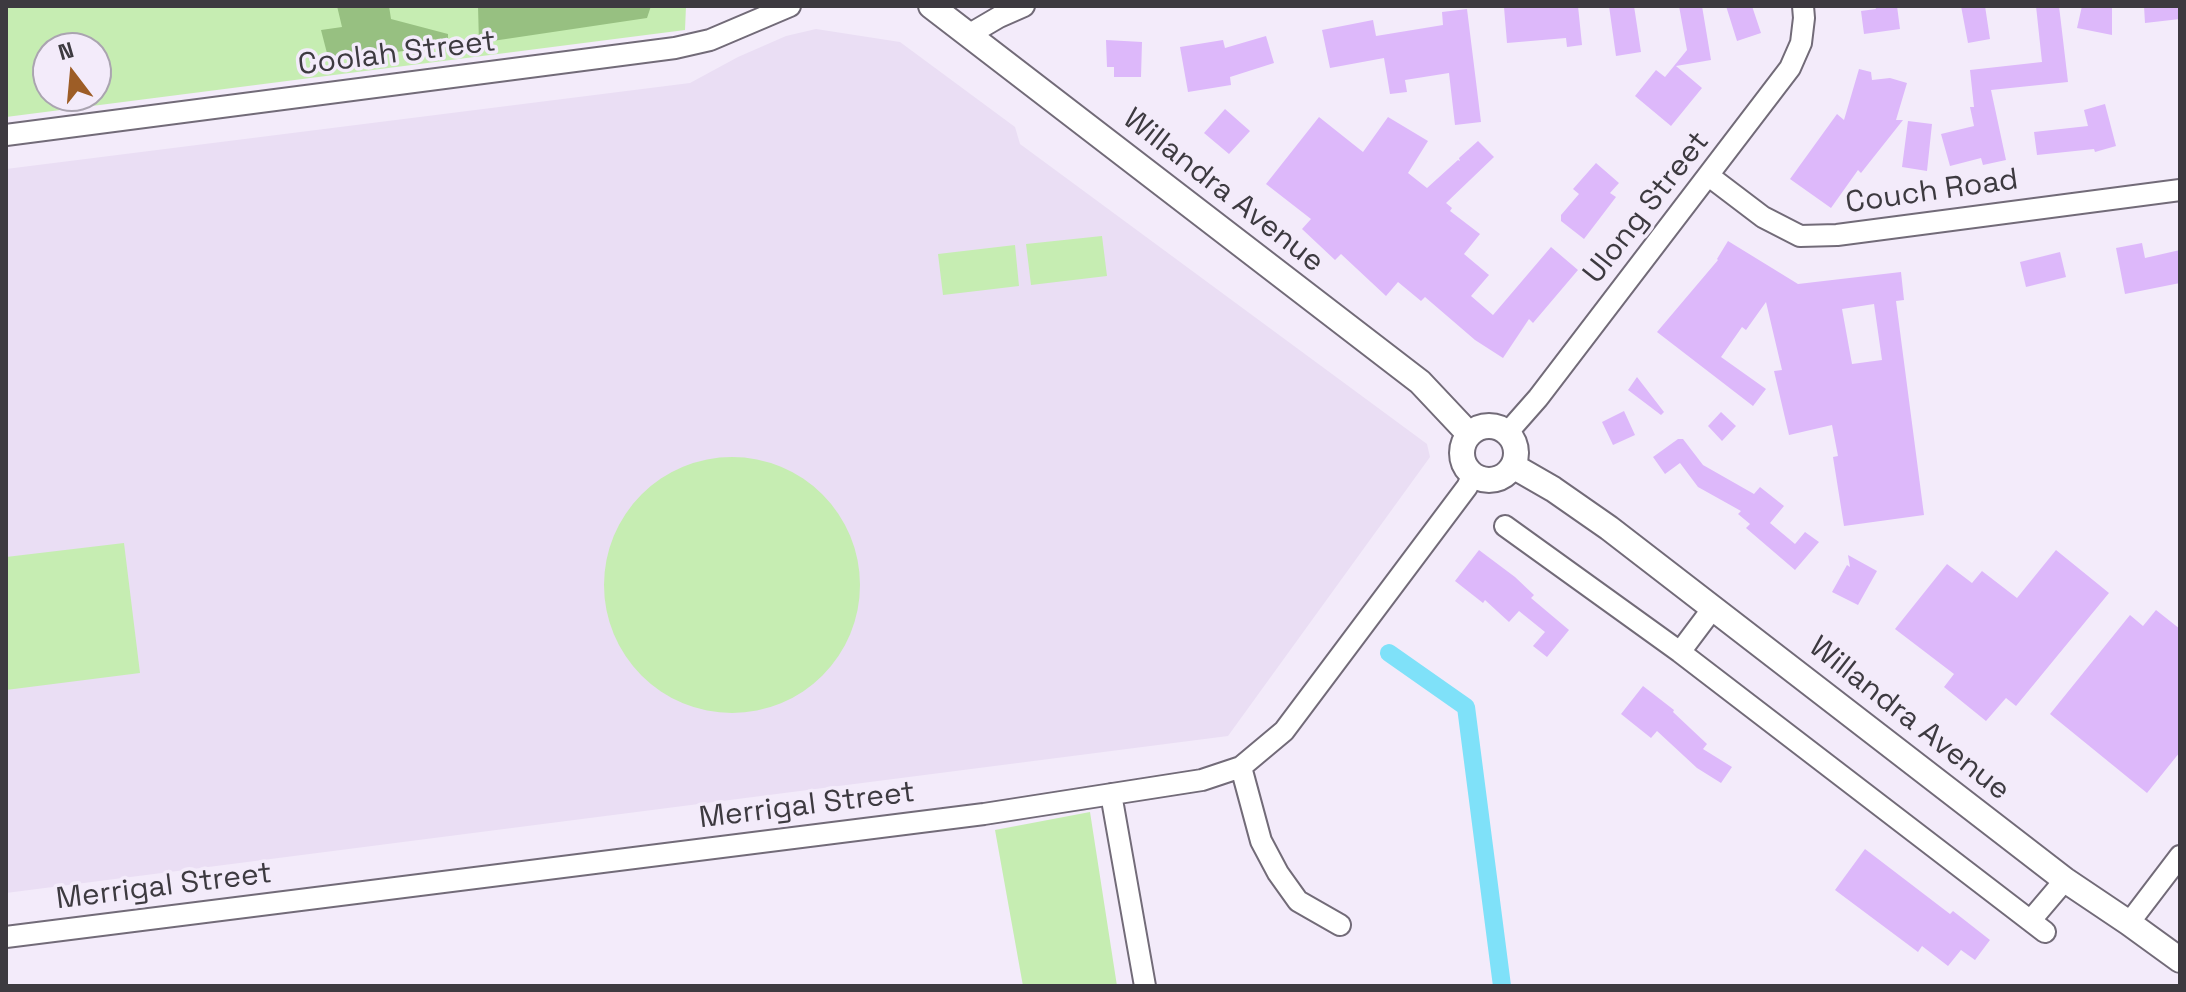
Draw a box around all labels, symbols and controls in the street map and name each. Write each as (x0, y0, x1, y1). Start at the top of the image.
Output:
street label: Coolah Street (296, 24, 498, 84)
north arrow (32, 32, 112, 112)
text: N (55, 35, 77, 66)
street label: Willandra Avenue (1115, 101, 1331, 281)
street label: Ulong Street (1577, 125, 1717, 291)
street label: Couch Road (1843, 162, 2021, 222)
street label: Willandra Avenue (1801, 629, 2017, 809)
street label: Merrigal Street (697, 775, 917, 837)
street label: Merrigal Street (54, 856, 274, 918)

